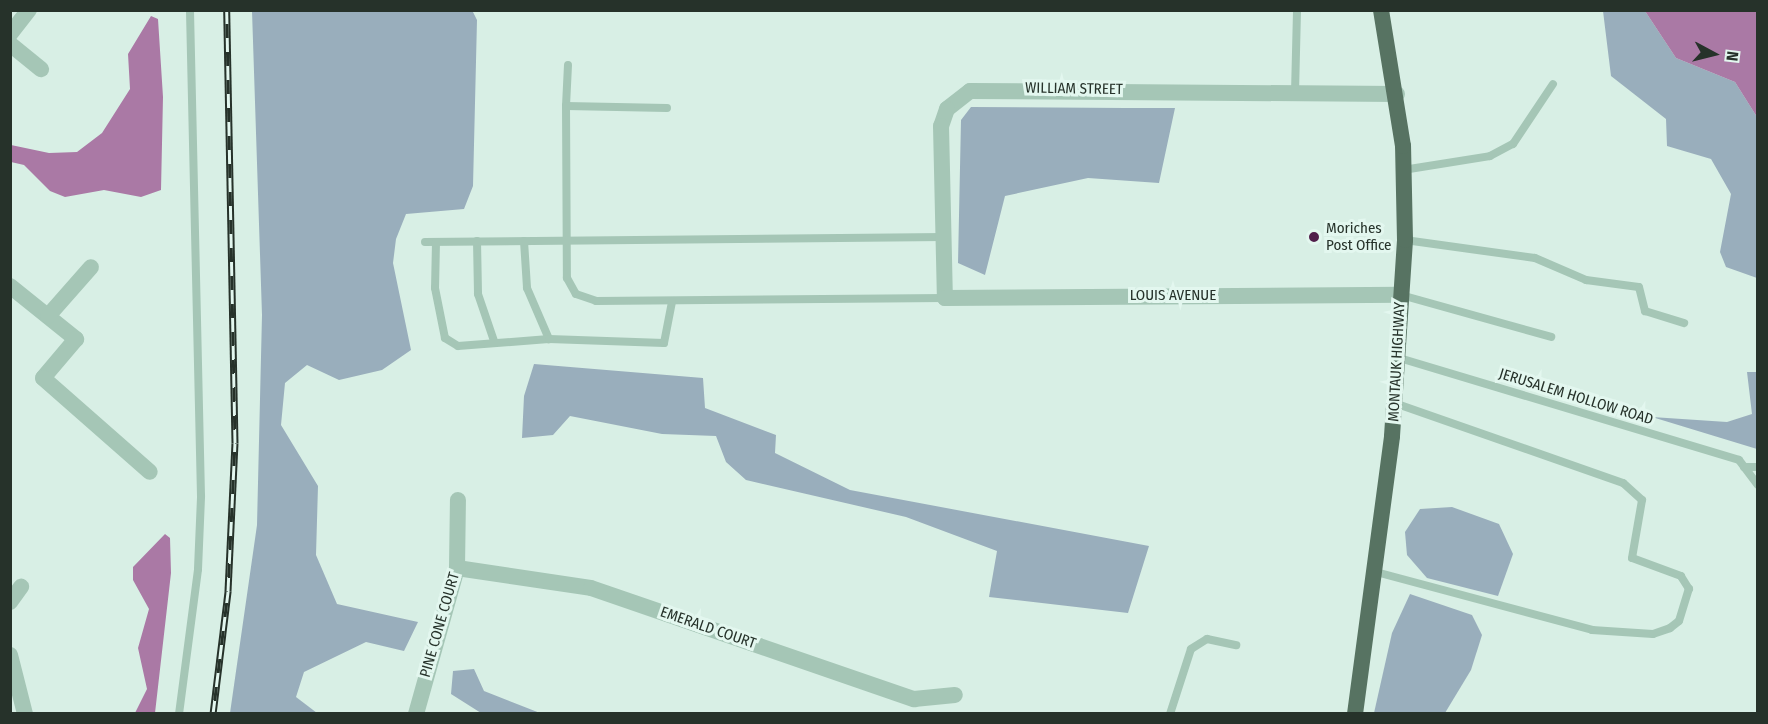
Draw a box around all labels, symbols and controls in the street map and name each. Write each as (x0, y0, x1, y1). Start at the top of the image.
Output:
north arrow (1684, 24, 1744, 84)
text: N (1722, 50, 1742, 62)
street label: WILLIAM STREET (1025, 79, 1123, 99)
place label: Moriches Post Office (1326, 219, 1392, 254)
marker: Moriches Post Office (1307, 230, 1321, 244)
street label: LOUIS AVENUE (1130, 287, 1216, 305)
street label: MONTAUK HIGHWAY (1385, 302, 1409, 422)
street label: JERUSALEM HOLLOW ROAD (1497, 365, 1655, 429)
street label: PINE CONE COURT (416, 571, 464, 679)
street label: EMERALD COURT (658, 603, 758, 653)

